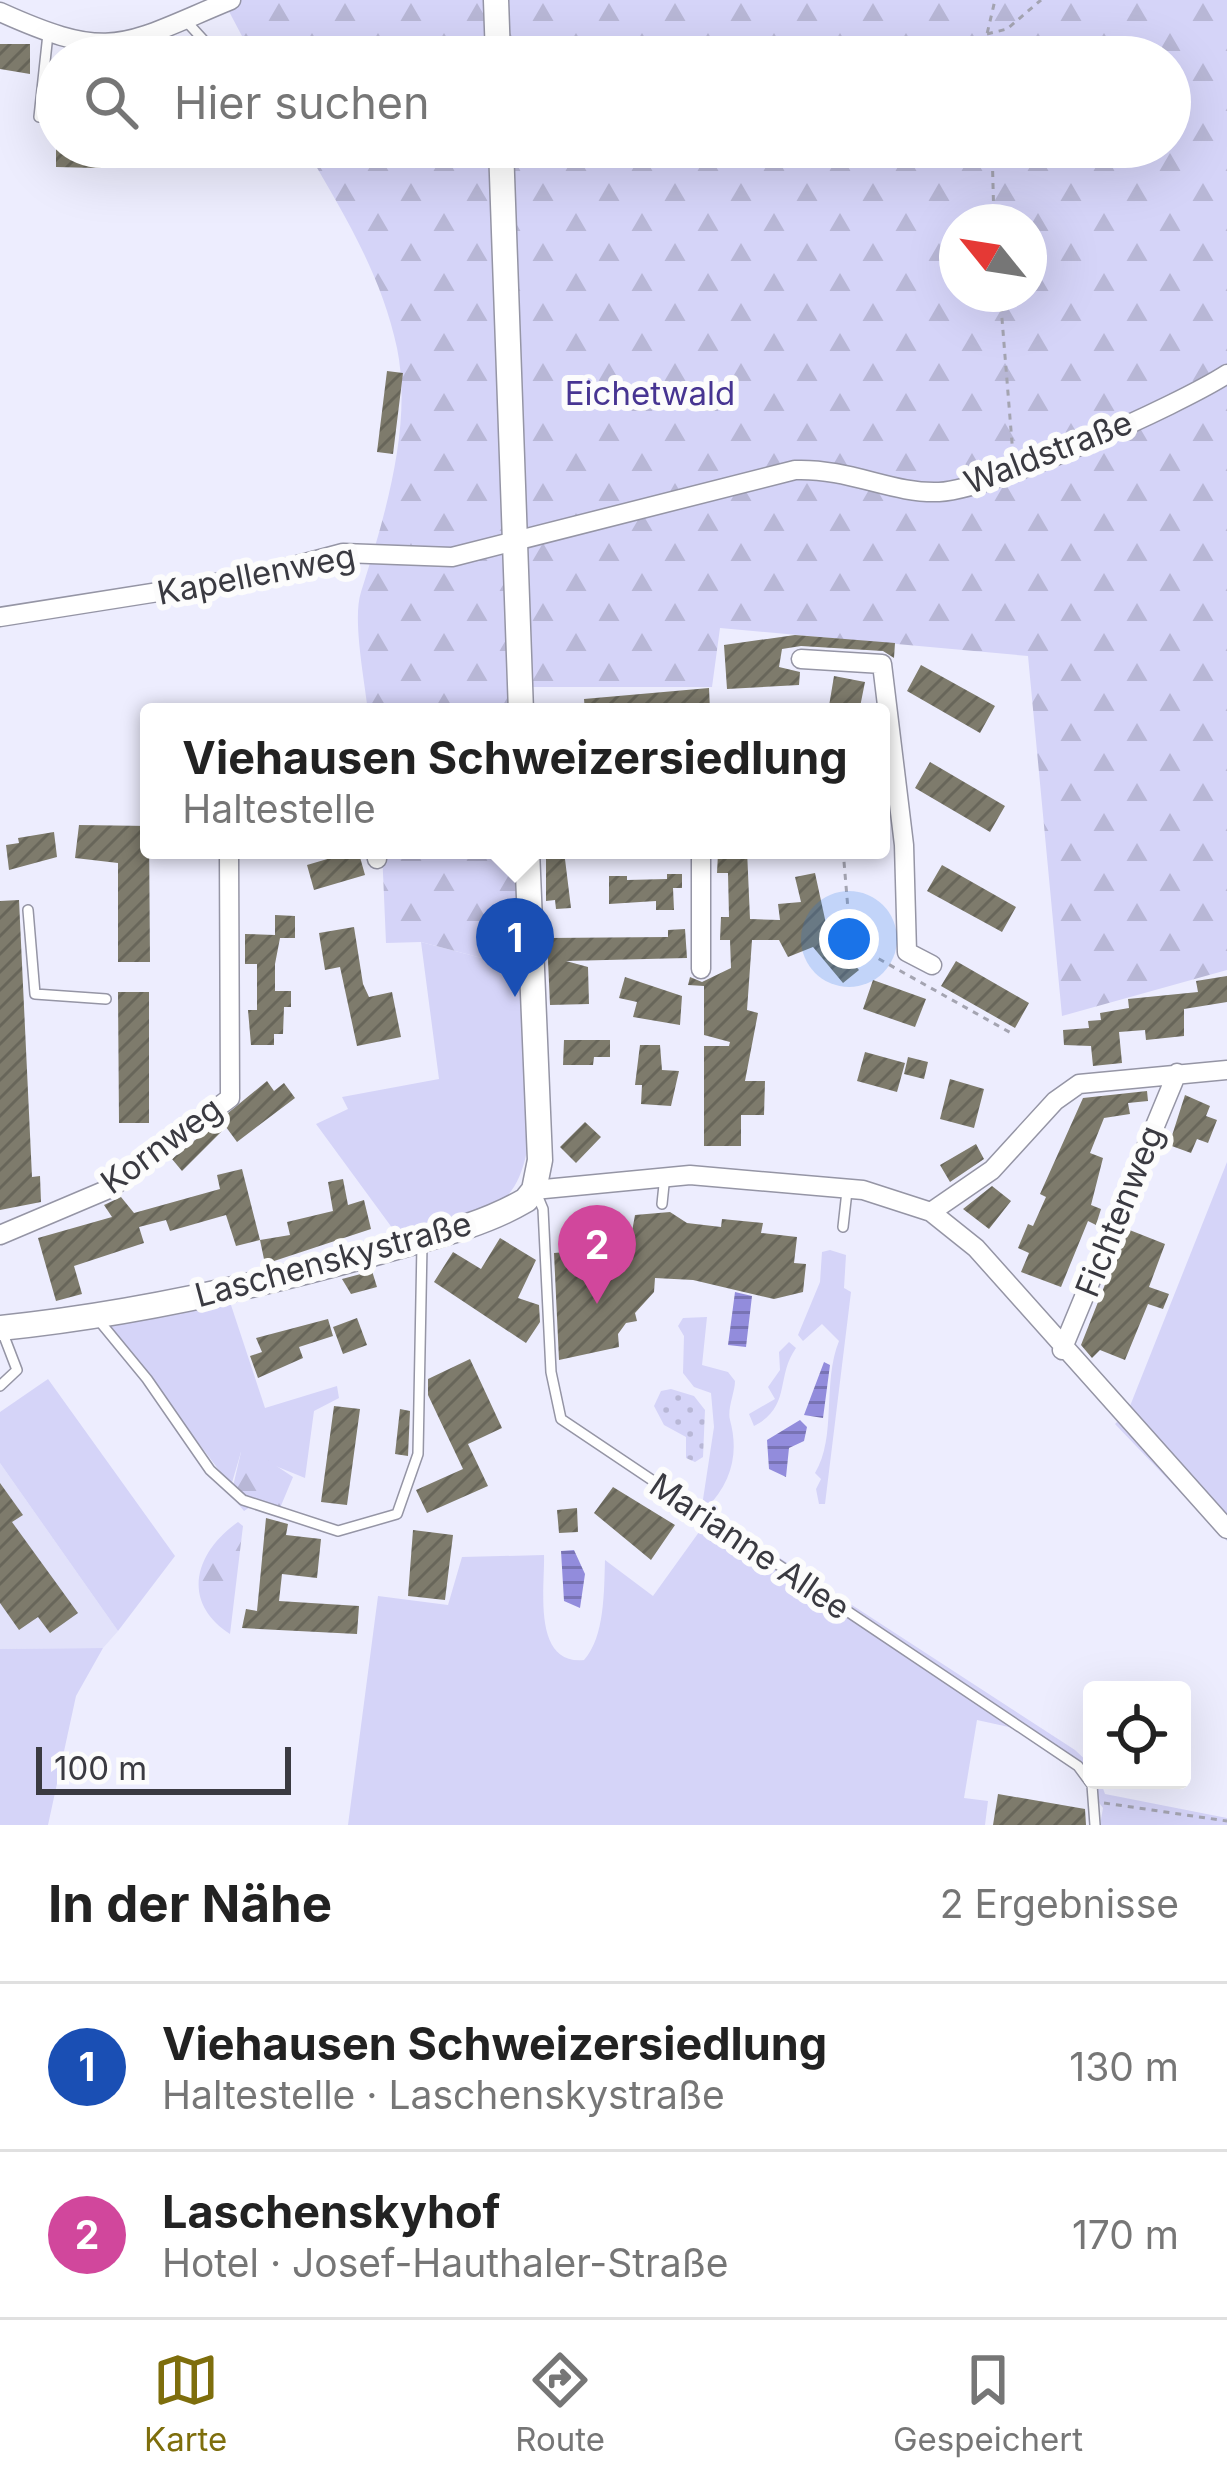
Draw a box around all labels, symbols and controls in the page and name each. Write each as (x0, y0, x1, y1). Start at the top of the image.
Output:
search box (36, 36, 1191, 168)
icon: search (78, 69, 144, 135)
text: Hier suchen (174, 75, 430, 130)
north arrow (939, 204, 1047, 312)
park label: Eichetwald (565, 373, 735, 413)
street label: Waldstraße (959, 402, 1137, 502)
street label: Kapellenweg (154, 535, 358, 613)
popup (140, 703, 890, 859)
text: Viehausen Schweizersiedlung (182, 730, 848, 785)
text: Haltestelle (182, 785, 376, 832)
pin: 1 (476, 898, 554, 997)
your location (819, 909, 879, 969)
street label: Kornweg (93, 1088, 229, 1202)
street label: Fichtenweg (1067, 1120, 1171, 1302)
street label: Laschenskystraße (190, 1203, 476, 1315)
pin: 2 (558, 1205, 636, 1304)
street label: Marianne Allee (642, 1464, 858, 1628)
map controls (1083, 1681, 1191, 1789)
button: locate (1083, 1681, 1191, 1789)
scale bar (36, 1741, 291, 1794)
text: 100 m (54, 1748, 147, 1788)
text: In der Nähe (48, 1873, 332, 1934)
text: 2 Ergebnisse (940, 1880, 1179, 1927)
text: Viehausen Schweizersiedlung (162, 2016, 827, 2071)
text: 1 (79, 2043, 95, 2090)
text: 130 m (1069, 2043, 1179, 2090)
text: Haltestelle · Laschenskystraße (162, 2071, 725, 2118)
text: Laschenskyhof (162, 2184, 500, 2239)
text: 2 (75, 2211, 99, 2258)
text: 170 m (1072, 2211, 1179, 2258)
text: Hotel · Josef-Hauthaler-Straße (162, 2239, 728, 2286)
tab: Karte (144, 2347, 227, 2459)
tab: Route (515, 2347, 605, 2459)
tab: Gespeichert (893, 2347, 1083, 2459)

